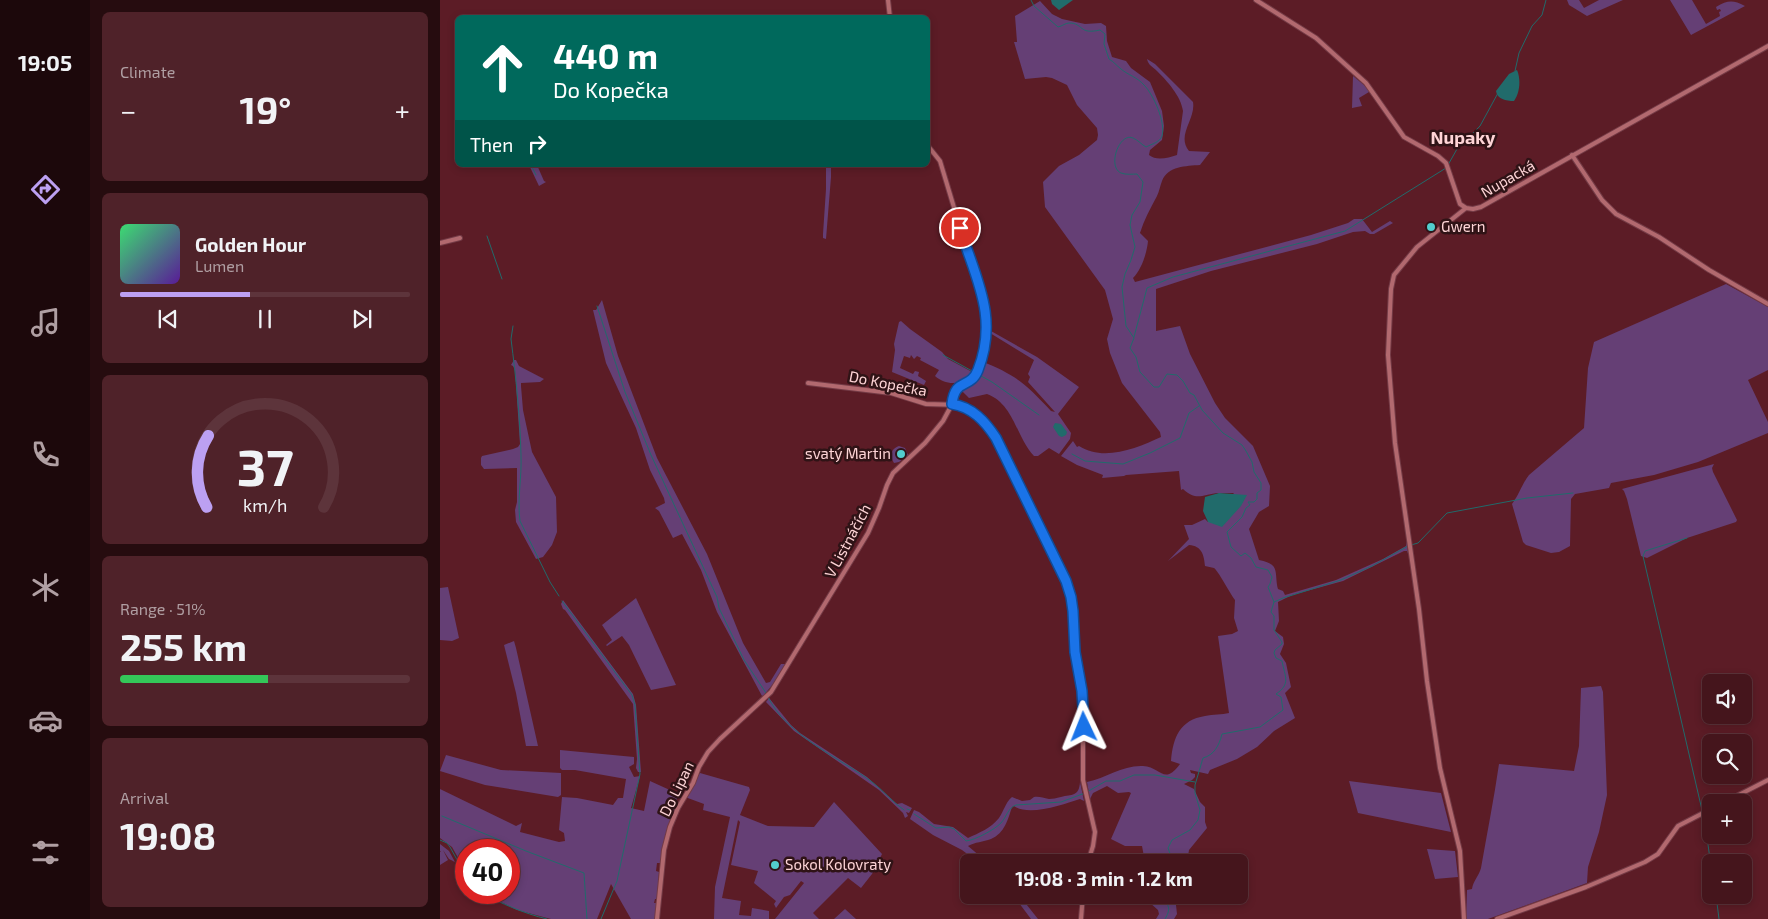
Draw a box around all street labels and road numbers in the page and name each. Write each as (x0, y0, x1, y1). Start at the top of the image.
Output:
street label: Nupacká (1477, 156, 1538, 201)
street label: Do Kopečka (848, 367, 929, 399)
street label: V Listnáčích (820, 501, 874, 581)
street label: Do Lipan (655, 758, 697, 819)

